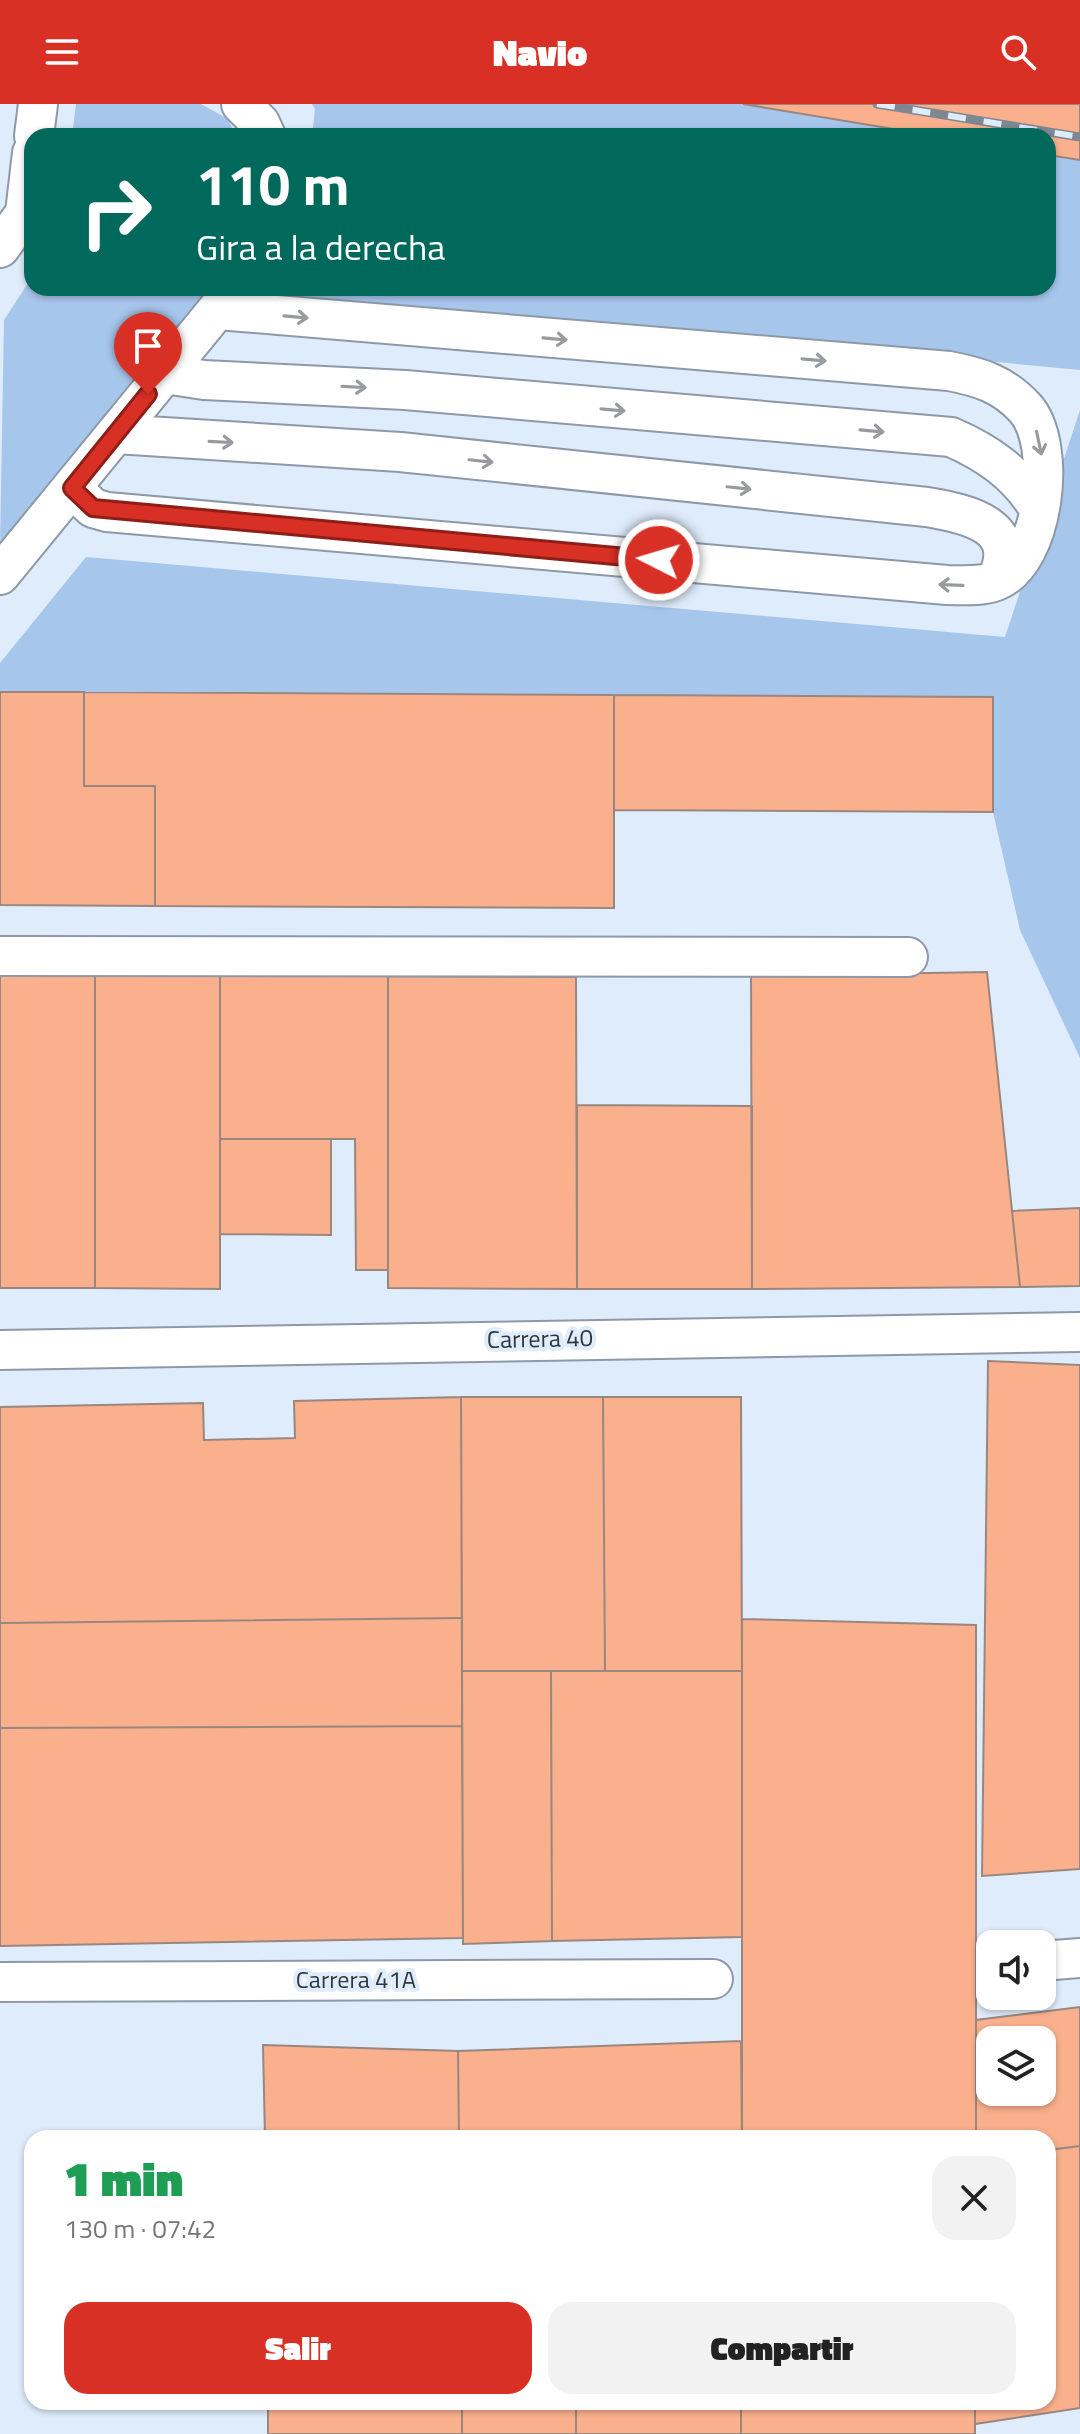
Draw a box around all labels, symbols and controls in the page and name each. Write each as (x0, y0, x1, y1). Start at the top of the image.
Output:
text: Navio (493, 25, 587, 80)
icon: menu (40, 30, 84, 74)
icon: search (996, 30, 1040, 74)
text: 110 m (196, 142, 349, 227)
icon: right (64, 160, 168, 264)
text: Gira a la derecha (196, 219, 445, 274)
one-way arrow (282, 310, 309, 325)
pin (114, 312, 182, 394)
icon: arrive (126, 324, 170, 368)
one-way arrow (541, 331, 568, 346)
one-way arrow (800, 353, 827, 368)
one-way arrow (340, 380, 367, 395)
one-way arrow (599, 403, 626, 418)
one-way arrow (858, 424, 885, 439)
one-way arrow (1032, 430, 1047, 455)
one-way arrow (207, 435, 234, 450)
one-way arrow (467, 453, 494, 468)
one-way arrow (725, 480, 752, 495)
position arrow (617, 518, 701, 602)
one-way arrow (938, 577, 965, 592)
street label: Carrera 40 (487, 1319, 593, 1357)
map controls (976, 1930, 1056, 2106)
button: sound (976, 1930, 1056, 2010)
street label: Carrera 41A (296, 1961, 416, 1997)
button: layers (976, 2026, 1056, 2106)
text: 1 min (64, 2142, 183, 2215)
button: close (932, 2156, 1016, 2240)
text: 130 m · 07:42 (64, 2209, 216, 2248)
button: Salir (64, 2302, 532, 2394)
button: Compartir (548, 2302, 1016, 2394)

